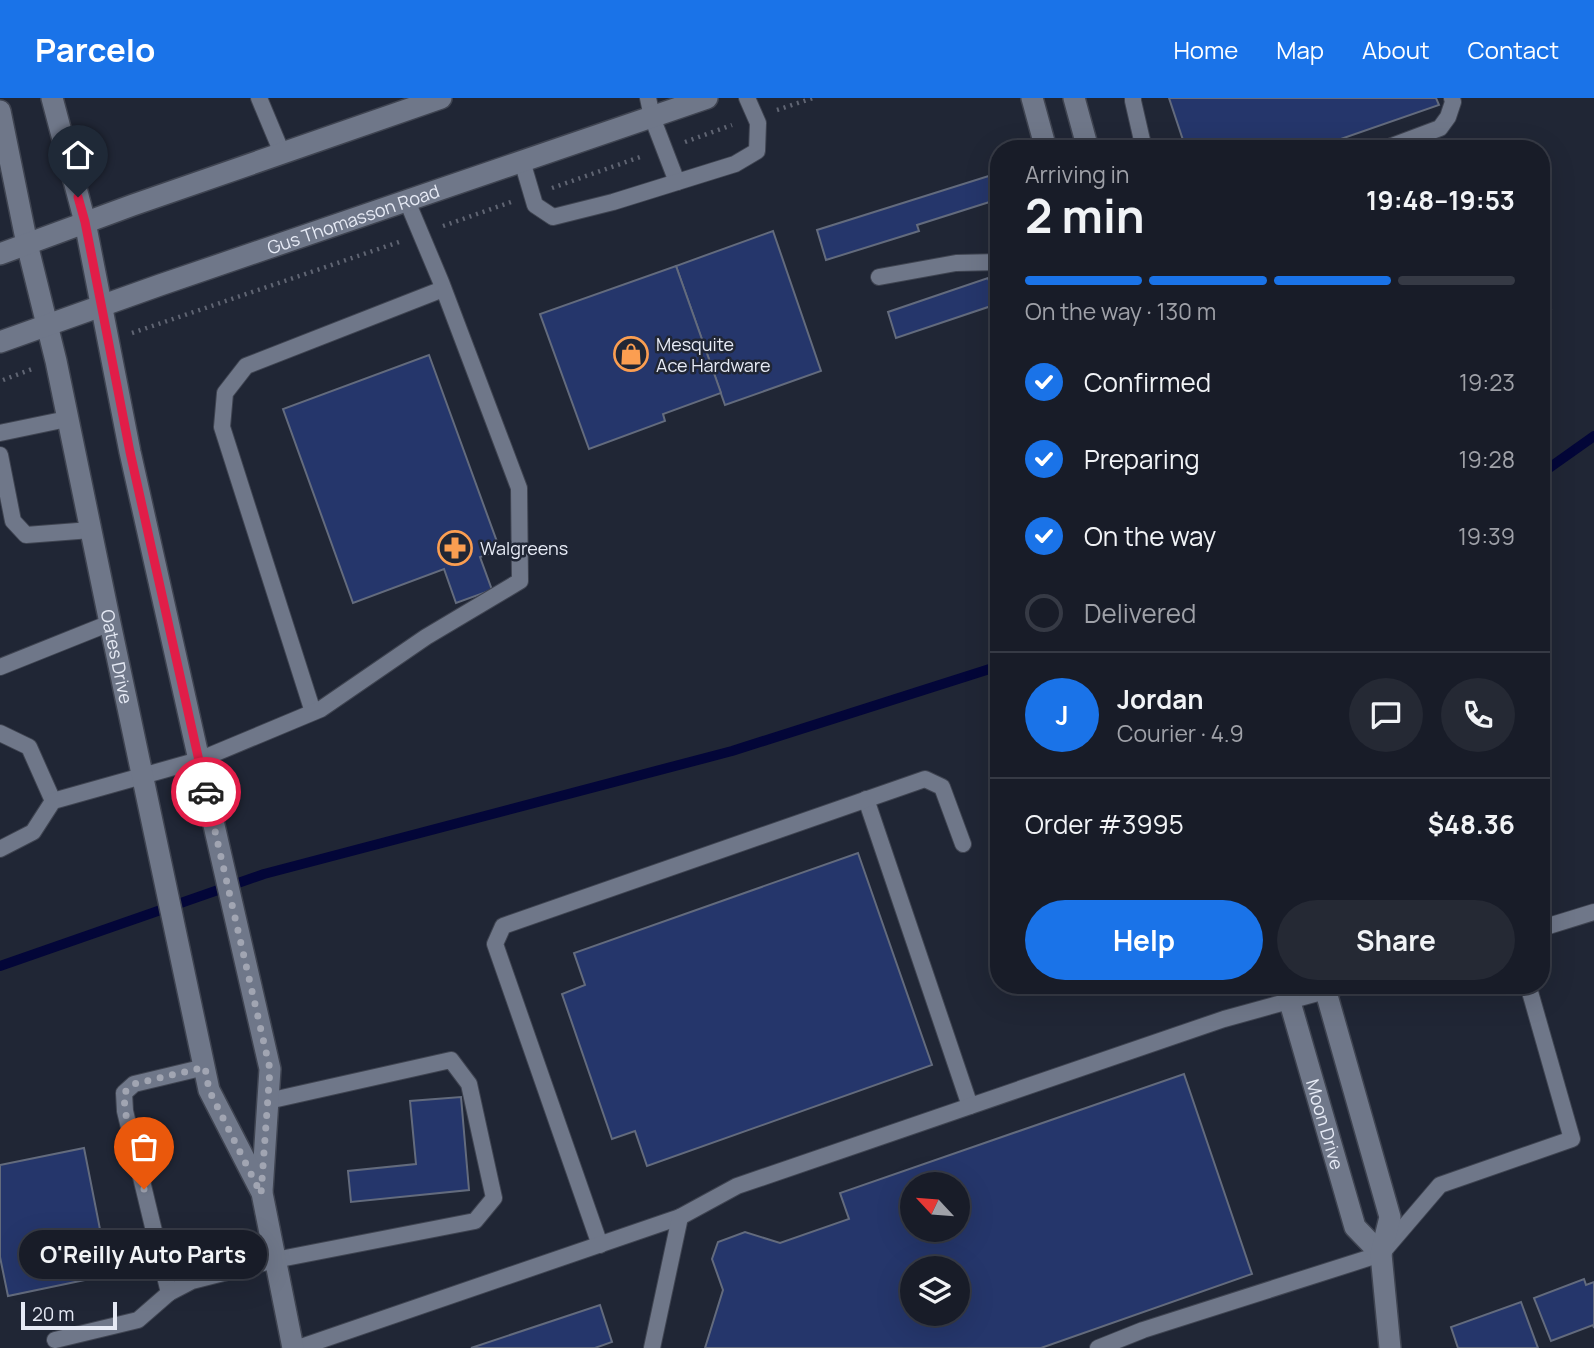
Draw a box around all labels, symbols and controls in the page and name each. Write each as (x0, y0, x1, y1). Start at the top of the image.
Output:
text: Parcelo (35, 27, 156, 72)
text: Home (1173, 33, 1238, 66)
text: Map (1276, 33, 1324, 66)
text: About (1362, 33, 1430, 66)
text: Contact (1468, 33, 1559, 66)
pin (48, 125, 108, 197)
icon: home (59, 136, 97, 174)
text: Arriving in (1025, 158, 1130, 190)
street label: Gus Thomasson Road (264, 178, 442, 259)
text: 19:48–19:53 (1366, 182, 1515, 218)
text: 2 min (1025, 184, 1145, 247)
text: On the way · 130 m (1025, 295, 1216, 327)
place label: Mesquite Ace Hardware (656, 332, 771, 377)
shop icon: Mesquite Ace Hardware (612, 335, 650, 373)
icon: check (1025, 363, 1063, 401)
text: Confirmed (1084, 364, 1211, 400)
text: 19:23 (1459, 366, 1515, 398)
icon: check (1025, 440, 1063, 478)
text: Preparing (1084, 441, 1200, 477)
text: 19:28 (1458, 443, 1515, 475)
icon: check (1025, 517, 1063, 555)
text: On the way (1084, 518, 1216, 554)
text: 19:39 (1458, 520, 1515, 552)
pharmacy icon: Walgreens (436, 529, 474, 567)
place label: Walgreens (480, 536, 568, 560)
text: Delivered (1084, 595, 1196, 631)
street label: Oates Drive (96, 607, 139, 706)
button: chat (1349, 678, 1423, 752)
button: phone (1441, 678, 1515, 752)
text: Jordan (1117, 681, 1203, 717)
text: J (1055, 697, 1069, 733)
text: Courier · 4.9 (1117, 717, 1244, 749)
courier (171, 757, 241, 827)
icon: car (187, 773, 225, 811)
text: Order #3995 (1025, 806, 1184, 842)
text: $48.36 (1428, 806, 1515, 842)
button: Help (1025, 900, 1263, 980)
button: Share (1277, 900, 1515, 980)
street label: Moon Drive (1301, 1076, 1350, 1172)
pin (114, 1117, 174, 1189)
icon: bag (125, 1128, 163, 1166)
north arrow (900, 1172, 970, 1242)
map controls (900, 1172, 970, 1326)
callout: O'Reilly Auto Parts (20, 1231, 268, 1280)
text: O'Reilly Auto Parts (40, 1238, 246, 1270)
button: layers (900, 1256, 970, 1326)
scale bar (21, 1299, 117, 1331)
text: 20 m (32, 1301, 74, 1327)

